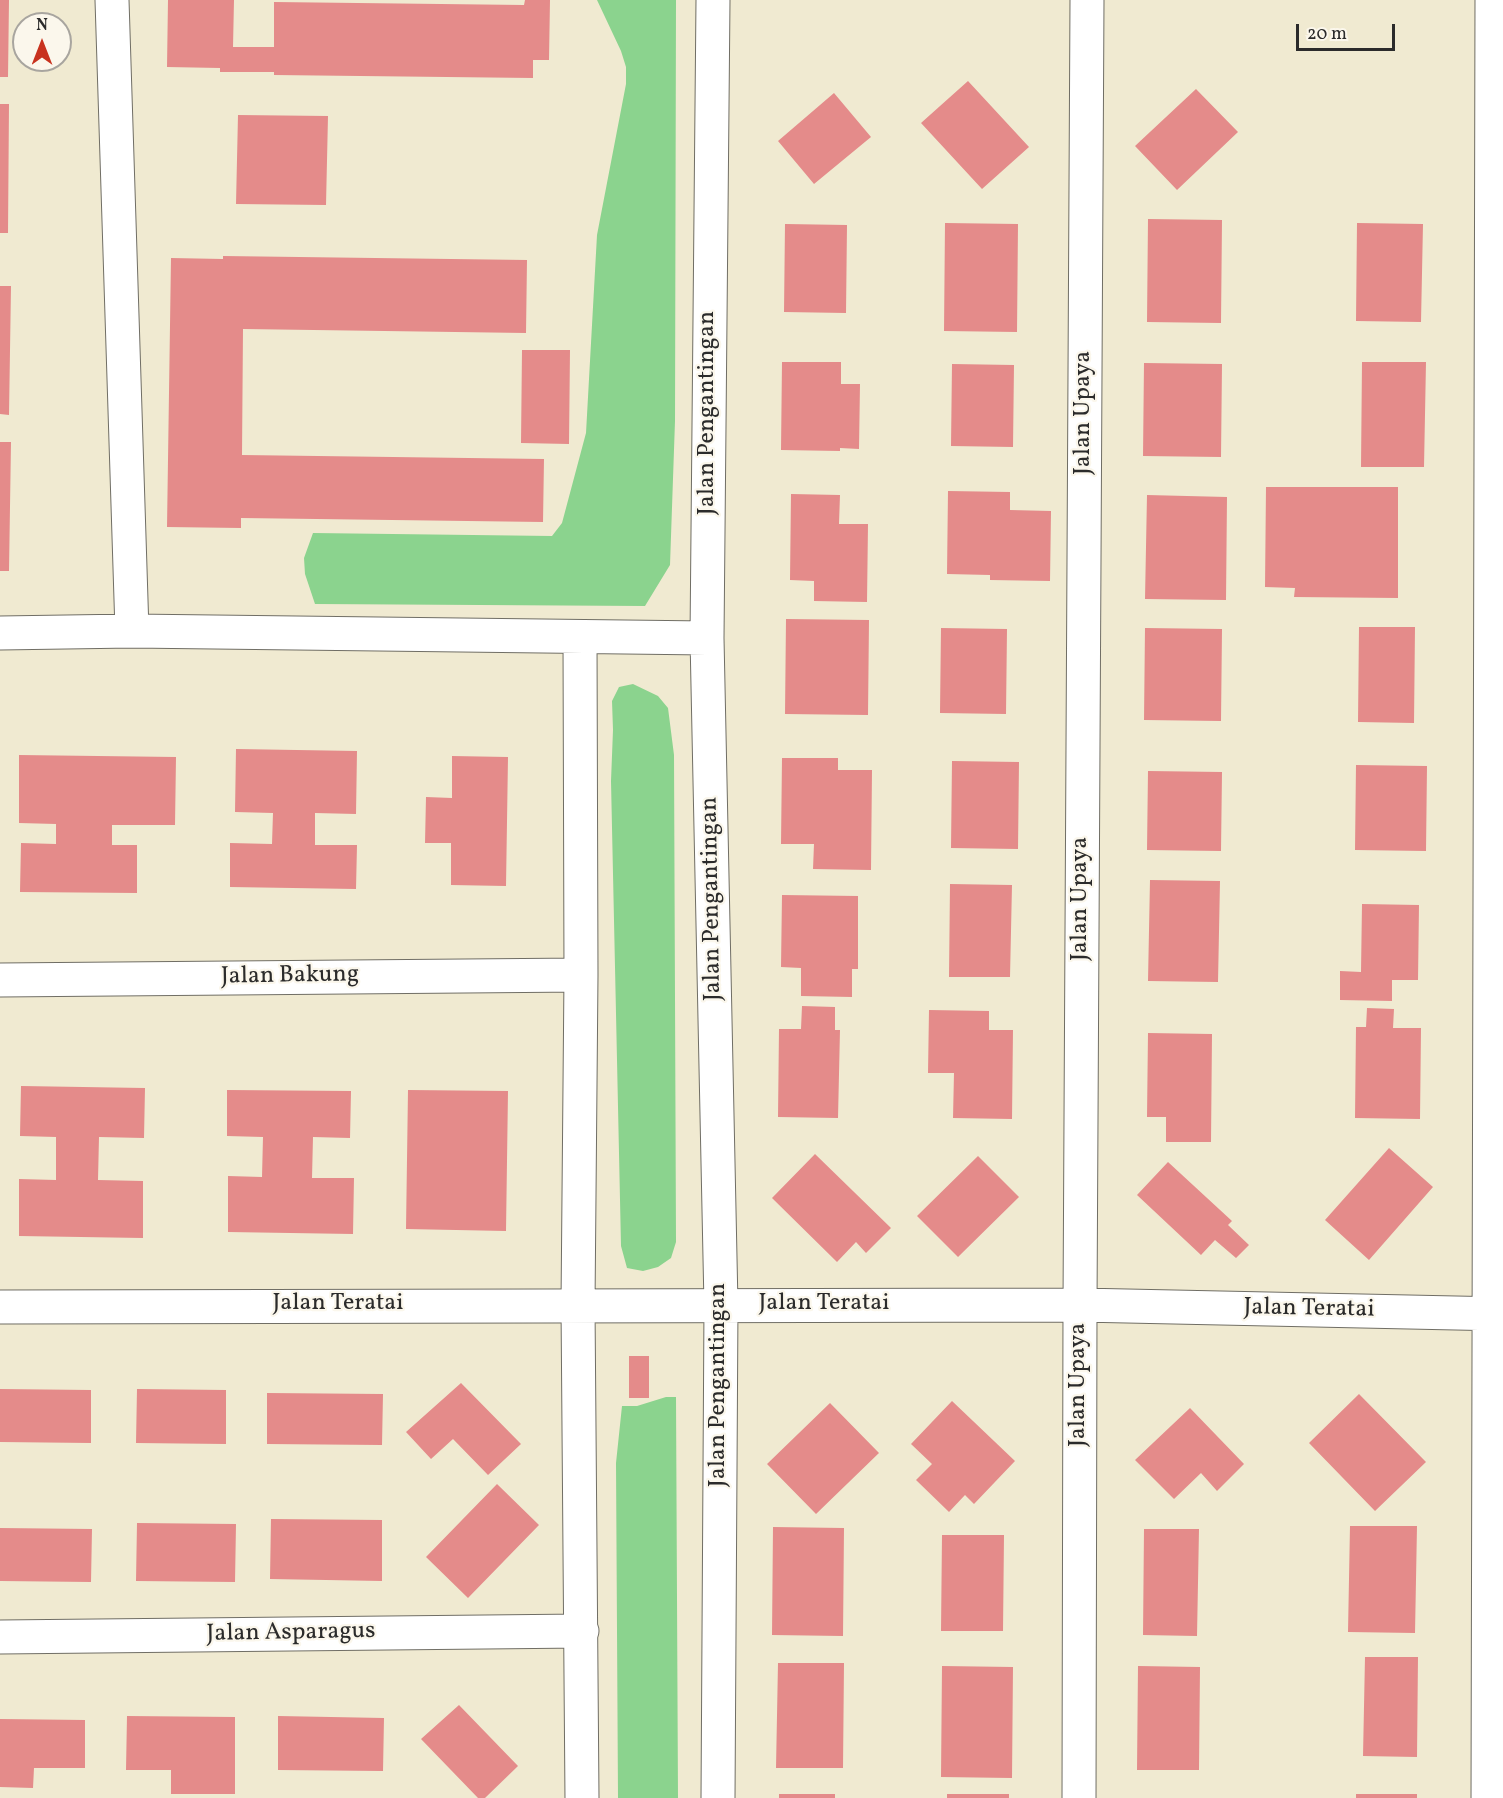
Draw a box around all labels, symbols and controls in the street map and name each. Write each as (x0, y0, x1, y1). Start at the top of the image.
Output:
north arrow (12, 12, 72, 72)
scale bar (1299, 12, 1398, 50)
text: N (36, 15, 48, 37)
text: 20 m (1307, 22, 1347, 47)
street label: Jalan Pengantingan (695, 311, 723, 515)
street label: Jalan Upaya (1071, 351, 1099, 475)
street label: Jalan Pengantingan (697, 797, 729, 1001)
street label: Jalan Upaya (1068, 837, 1096, 961)
street label: Jalan Bakung (221, 961, 359, 993)
street label: Jalan Pengantingan (706, 1283, 734, 1487)
street label: Jalan Teratai (272, 1291, 404, 1319)
street label: Jalan Teratai (758, 1291, 890, 1319)
street label: Jalan Teratai (1243, 1294, 1375, 1326)
street label: Jalan Upaya (1066, 1323, 1094, 1447)
street label: Jalan Asparagus (206, 1618, 376, 1650)

